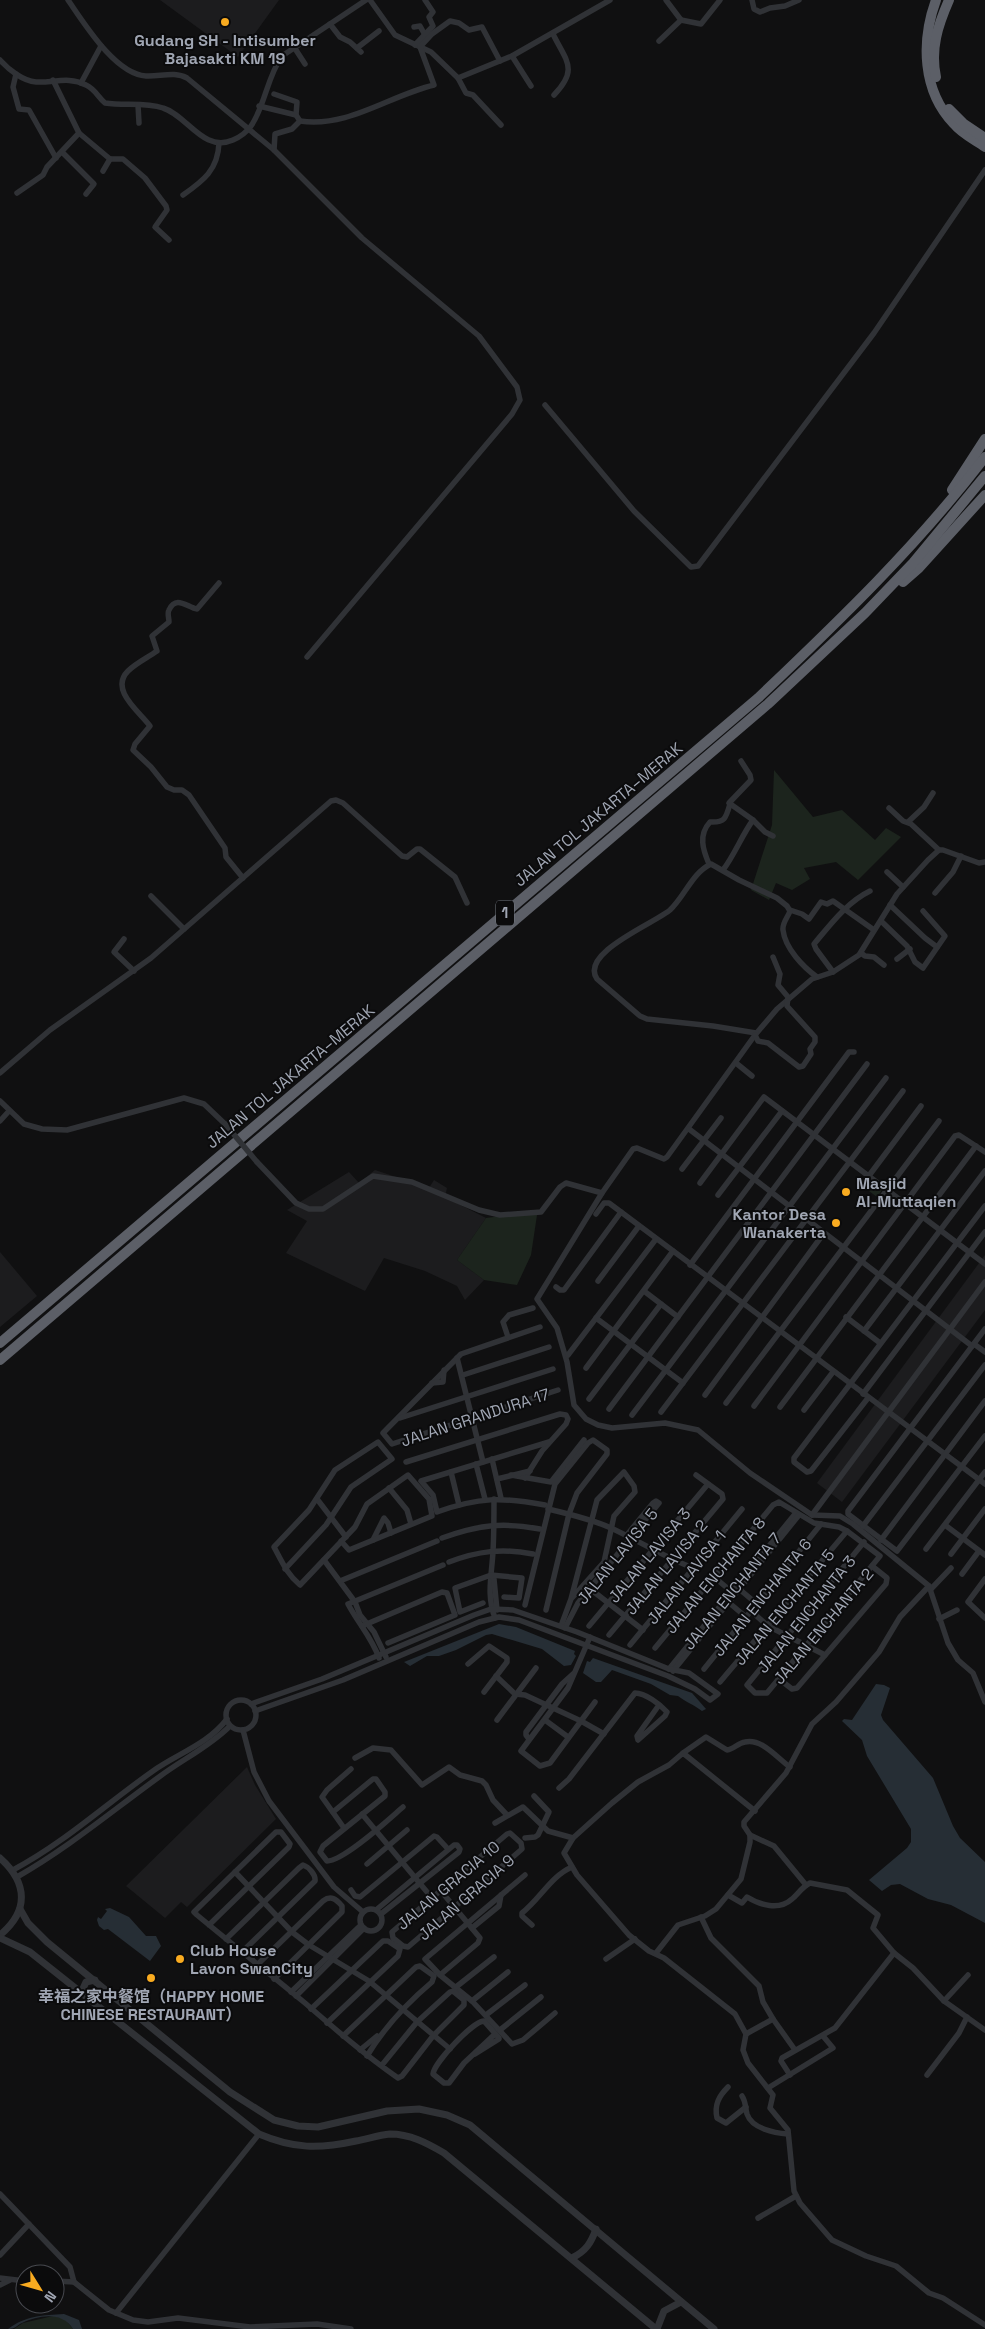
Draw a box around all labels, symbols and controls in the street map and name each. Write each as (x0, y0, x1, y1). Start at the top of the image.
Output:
marker: Gudang SH - Intisumber Bajasakti KM 19 (219, 16, 231, 28)
place label: Gudang SH - Intisumber Bajasakti KM 19 (134, 30, 316, 69)
street label: JALAN TOL JAKARTA–MERAK (510, 738, 687, 891)
road number: 1 (496, 900, 514, 926)
street label: JALAN TOL JAKARTA–MERAK (202, 1000, 379, 1153)
place label: Masjid Al-Muttaqien (856, 1173, 956, 1212)
marker: Masjid Al-Muttaqien (840, 1186, 852, 1198)
place label: Kantor Desa Wanakerta (732, 1204, 826, 1243)
marker: Kantor Desa Wanakerta (830, 1217, 842, 1229)
street label: JALAN GRANDURA 17 (398, 1384, 552, 1451)
street label: JALAN LAVISA 3 (603, 1503, 695, 1607)
street label: JALAN LAVISA 5 (572, 1504, 663, 1609)
street label: JALAN ENCHANTA 8 (660, 1513, 770, 1638)
street label: JALAN LAVISA 2 (620, 1515, 712, 1619)
street label: JALAN LAVISA 1 (642, 1526, 731, 1629)
street label: JALAN ENCHANTA 7 (679, 1528, 786, 1654)
street label: JALAN ENCHANTA 6 (708, 1534, 816, 1661)
street label: JALAN ENCHANTA 5 (730, 1545, 839, 1670)
street label: JALAN ENCHANTA 3 (752, 1551, 860, 1677)
street label: JALAN ENCHANTA 2 (769, 1564, 878, 1689)
street label: JALAN GRACIA 10 (392, 1836, 504, 1935)
street label: JALAN GRACIA 9 (414, 1850, 519, 1945)
place label: Club House Lavon SwanCity (190, 1940, 313, 1979)
marker: Club House Lavon SwanCity (174, 1953, 186, 1965)
marker: 幸福之家中餐馆（HAPPY HOME CHINESE RESTAURANT） (145, 1972, 157, 1984)
place label: 幸福之家中餐馆（HAPPY HOME CHINESE RESTAURANT） (38, 1986, 264, 2025)
north arrow (15, 2264, 65, 2314)
text: N (40, 2288, 60, 2306)

